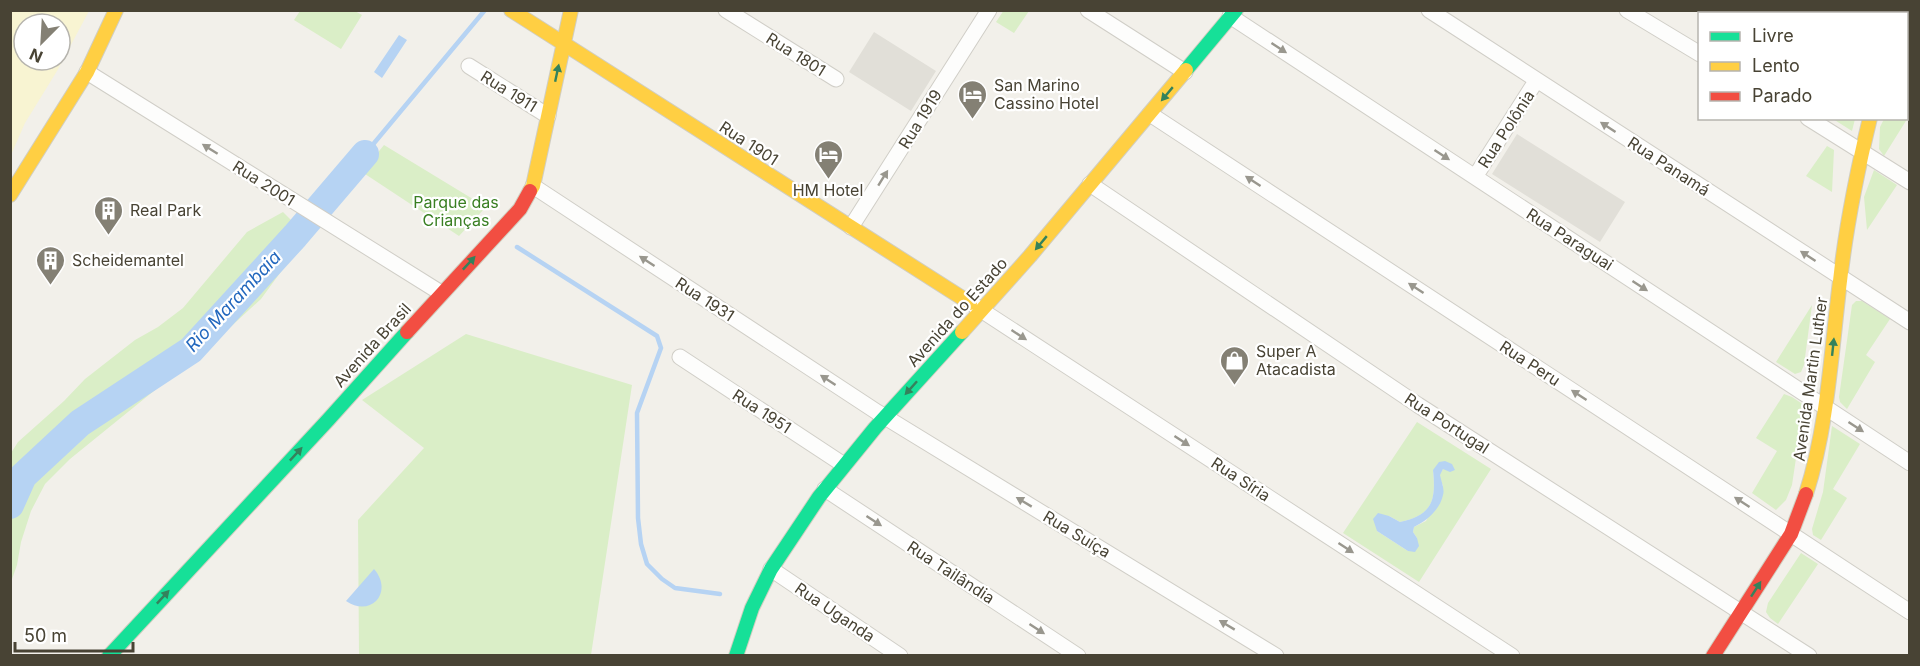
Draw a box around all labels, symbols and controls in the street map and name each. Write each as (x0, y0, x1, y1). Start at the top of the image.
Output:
north arrow (12, 12, 72, 72)
legend (1698, 12, 1908, 120)
text: Livre (1752, 25, 1794, 46)
street label: Rua 1801 (763, 28, 829, 80)
one-way arrow (1271, 43, 1288, 54)
text: N (26, 44, 46, 67)
text: Lento (1752, 55, 1800, 76)
one-way arrow (553, 64, 562, 83)
street label: Rua 1911 (477, 66, 541, 116)
place label: San Marino Cassino Hotel (994, 75, 1099, 113)
hotel icon: San Marino Cassino Hotel (957, 78, 989, 120)
text: Parado (1752, 85, 1812, 106)
street label: Rua 1919 (894, 86, 946, 152)
one-way arrow (1160, 86, 1173, 102)
street label: Rua Polônia (1473, 86, 1539, 172)
street label: Rua 1901 (716, 117, 782, 169)
one-way arrow (1601, 121, 1617, 133)
street label: Rua Panamá (1624, 132, 1714, 200)
hotel icon: HM Hotel (812, 138, 844, 180)
one-way arrow (202, 143, 218, 154)
one-way arrow (1434, 150, 1451, 161)
street label: Rua 2001 (229, 156, 299, 210)
one-way arrow (877, 170, 888, 186)
one-way arrow (1245, 176, 1261, 187)
place label: HM Hotel (793, 180, 863, 200)
park label: Parque das Crianças (413, 192, 499, 230)
building icon: Real Park (93, 194, 125, 236)
place label: Real Park (130, 200, 201, 220)
street label: Rua Paraguai (1523, 203, 1617, 275)
one-way arrow (1034, 235, 1047, 251)
building icon: Scheidemantel (35, 244, 67, 286)
water label: Rio Marambaia (181, 246, 285, 356)
place label: Scheidemantel (72, 250, 184, 270)
one-way arrow (1799, 250, 1816, 261)
street label: Avenida do Estado (903, 253, 1011, 371)
one-way arrow (640, 255, 656, 267)
one-way arrow (462, 256, 476, 271)
street label: Rua 1931 (672, 273, 738, 325)
one-way arrow (1632, 280, 1649, 291)
one-way arrow (1408, 283, 1424, 294)
street label: Avenida Martin Luther (1789, 295, 1831, 463)
street label: Avenida Brasil (329, 299, 415, 391)
one-way arrow (1011, 329, 1027, 340)
street label: Rua Peru (1496, 336, 1564, 390)
one-way arrow (1828, 337, 1837, 356)
place label: Super A Atacadista (1256, 341, 1336, 379)
shop icon: Super A Atacadista (1219, 344, 1251, 386)
one-way arrow (820, 375, 836, 386)
one-way arrow (905, 380, 918, 395)
street label: Rua 1951 (729, 385, 795, 437)
street label: Rua Portugal (1401, 388, 1493, 458)
one-way arrow (1571, 390, 1587, 401)
one-way arrow (1848, 422, 1864, 433)
one-way arrow (1174, 436, 1191, 447)
one-way arrow (289, 447, 303, 462)
street label: Rua Síria (1208, 452, 1274, 506)
one-way arrow (1016, 496, 1032, 507)
one-way arrow (1735, 496, 1751, 508)
street label: Rua Suíça (1040, 506, 1114, 562)
one-way arrow (865, 516, 882, 527)
street label: Rua Tailândia (904, 536, 998, 608)
one-way arrow (1338, 542, 1354, 553)
street label: Rua Uganda (791, 578, 879, 646)
one-way arrow (1750, 581, 1761, 597)
one-way arrow (156, 590, 170, 605)
scale bar (15, 615, 134, 653)
one-way arrow (1218, 620, 1235, 631)
one-way arrow (1028, 623, 1045, 634)
text: 50 m (24, 625, 67, 646)

